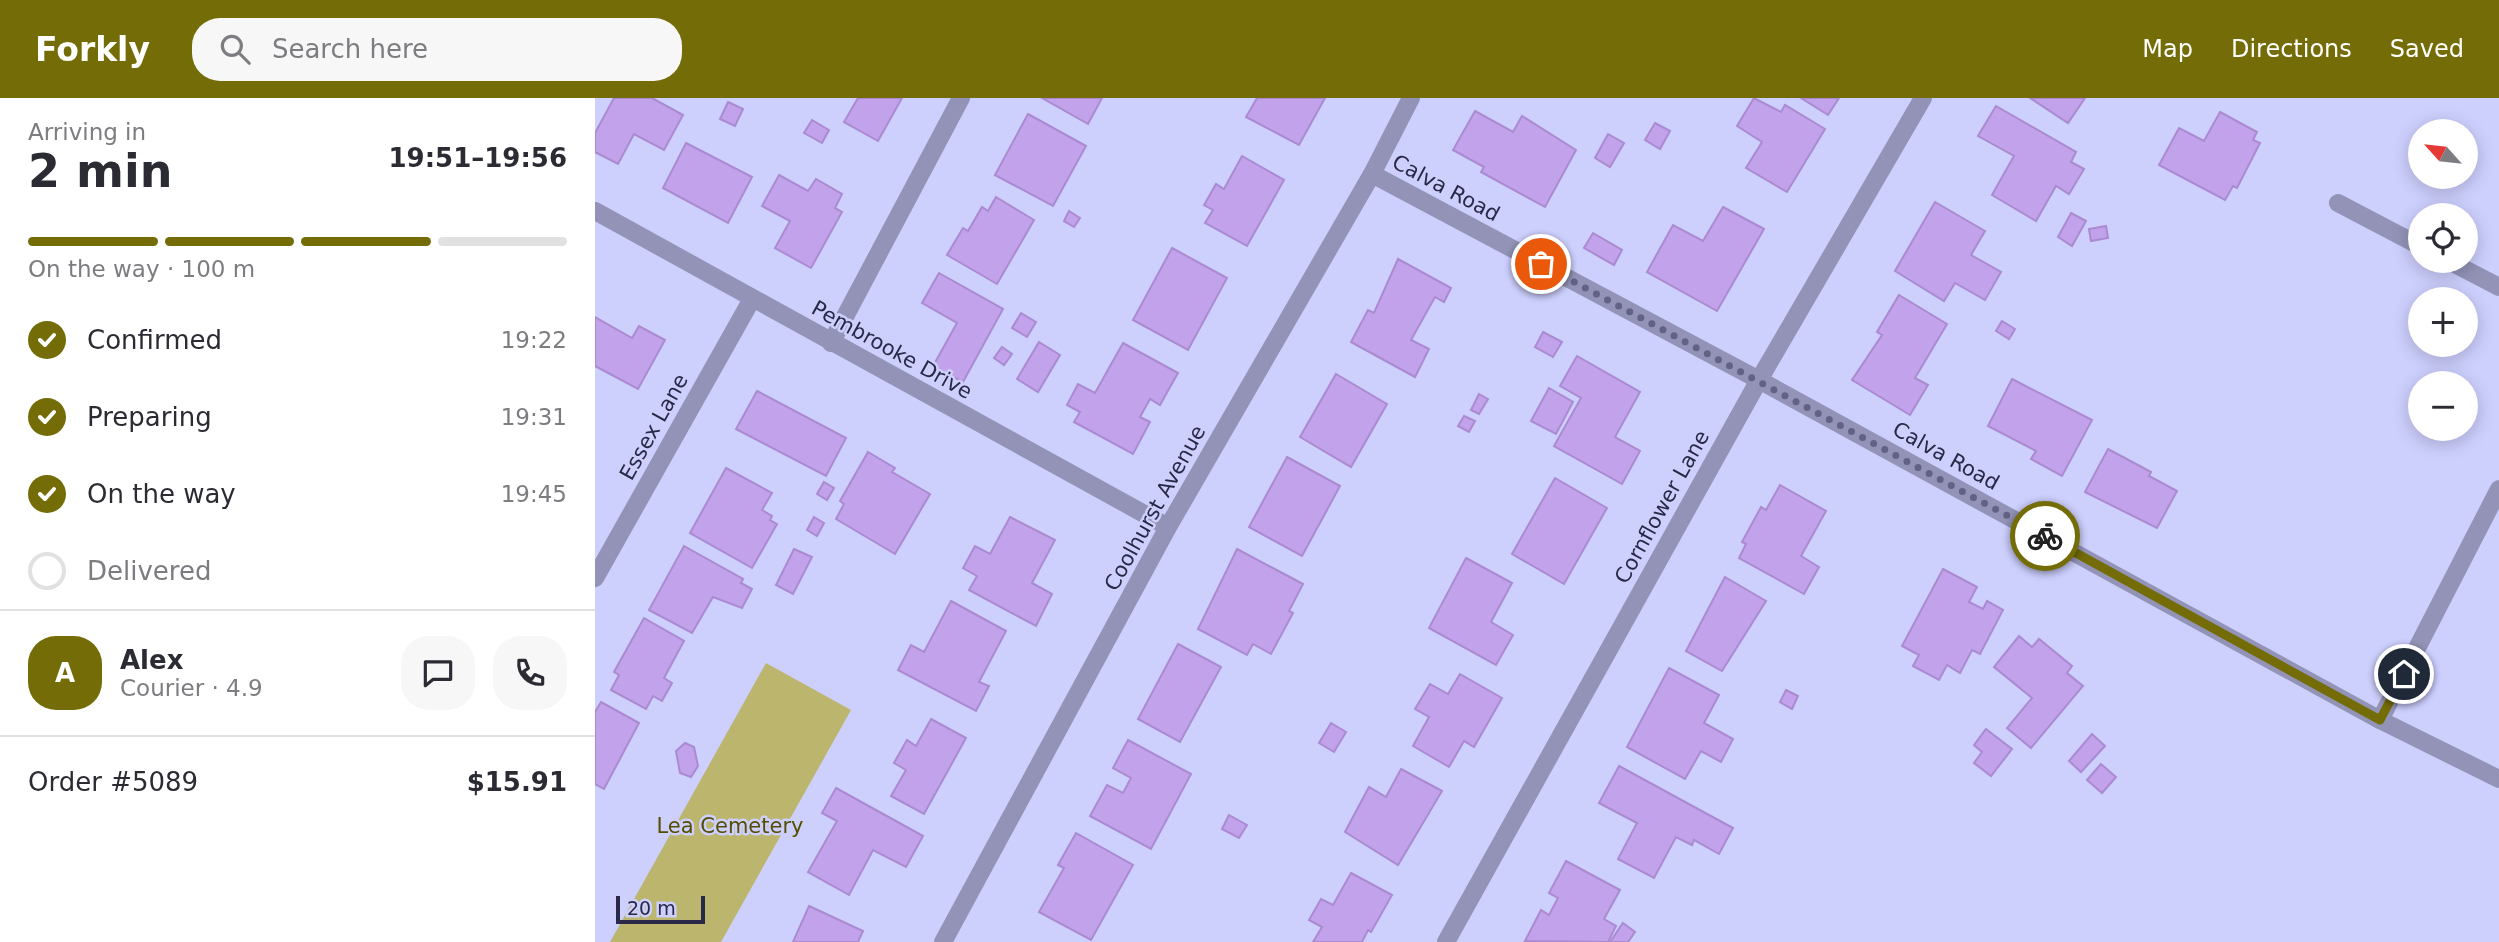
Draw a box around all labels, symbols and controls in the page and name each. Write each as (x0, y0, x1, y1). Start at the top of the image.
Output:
search box (192, 18, 682, 81)
text: Forkly (35, 30, 150, 69)
icon: search (216, 30, 254, 68)
text: Search here (272, 34, 428, 64)
text: Map (2142, 35, 2193, 63)
text: Directions (2231, 35, 2352, 63)
text: Saved (2390, 35, 2464, 63)
text: Arriving in (28, 119, 146, 145)
north arrow (2408, 119, 2478, 189)
map controls (2408, 119, 2478, 441)
text: 19:51–19:56 (388, 143, 567, 173)
text: 2 min (28, 144, 172, 198)
street label: Calva Road (1388, 150, 1504, 226)
button: locate (2408, 203, 2478, 273)
pin (1511, 234, 1571, 294)
icon: bag (1522, 245, 1560, 283)
text: On the way · 100 m (28, 256, 255, 282)
button: + (2408, 287, 2478, 357)
street label: Pembrooke Drive (808, 296, 976, 404)
icon: check (28, 321, 66, 359)
text: Confirmed (87, 325, 222, 355)
text: 19:22 (501, 327, 567, 353)
street label: Essex Lane (615, 370, 693, 484)
button: − (2408, 371, 2478, 441)
icon: check (28, 398, 66, 436)
text: Preparing (87, 402, 212, 432)
text: 19:31 (501, 404, 567, 430)
street label: Calva Road (1889, 417, 2003, 495)
street label: Coolhurst Avenue (1100, 421, 1210, 595)
street label: Cornflower Lane (1610, 426, 1714, 588)
icon: check (28, 475, 66, 513)
text: On the way (87, 479, 236, 509)
text: 19:45 (501, 481, 567, 507)
courier (2010, 501, 2080, 571)
icon: bike (2026, 517, 2064, 555)
text: Delivered (87, 556, 211, 586)
button: chat (401, 636, 475, 710)
button: phone (493, 636, 567, 710)
pin (2374, 644, 2434, 704)
text: Alex (120, 645, 183, 675)
icon: home (2385, 655, 2423, 693)
text: A (55, 658, 75, 688)
text: Courier · 4.9 (120, 675, 263, 701)
text: Order #5089 (28, 767, 198, 797)
text: $15.91 (467, 767, 567, 797)
park label: Lea Cemetery (657, 814, 803, 838)
scale bar (616, 893, 705, 925)
text: 20 m (627, 897, 676, 919)

